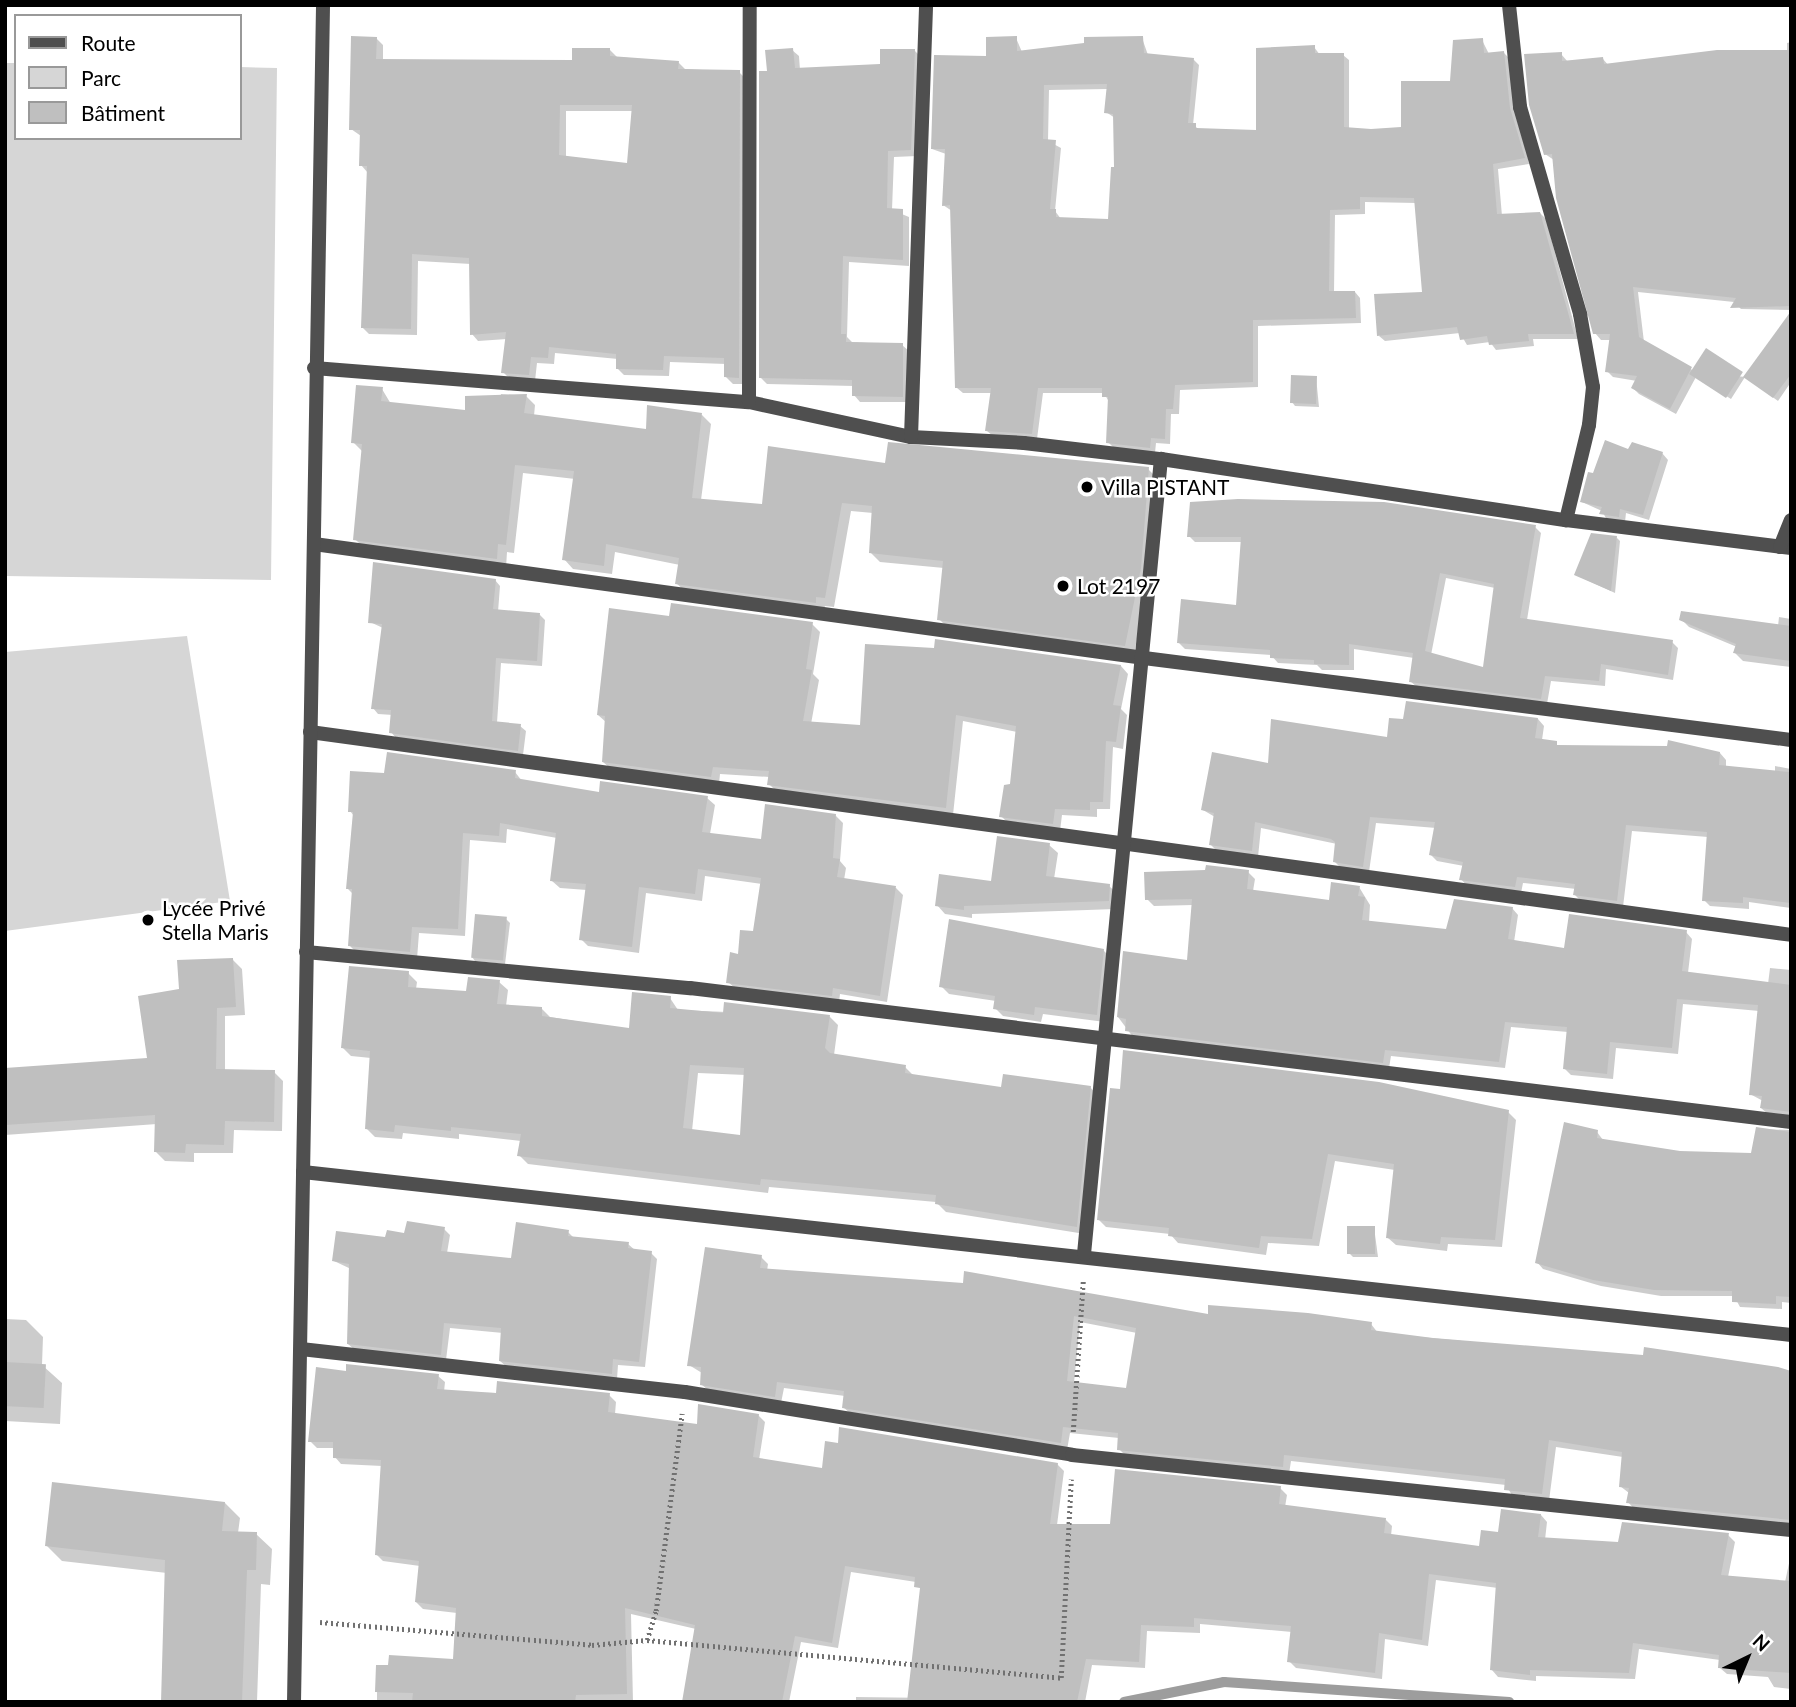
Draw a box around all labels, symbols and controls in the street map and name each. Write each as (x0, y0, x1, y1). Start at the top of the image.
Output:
legend (14, 14, 242, 140)
text: Route (81, 30, 136, 55)
text: Parc (81, 65, 121, 90)
text: Bâtiment (81, 100, 165, 125)
place label: Villa PISTANT (1101, 474, 1229, 500)
marker: Villa PISTANT (1079, 479, 1095, 495)
place label: Lot 2197 (1077, 573, 1160, 599)
marker: Lot 2197 (1055, 578, 1071, 594)
place label: Lycée Privé Stella Maris (162, 895, 269, 945)
marker: Lycée Privé Stella Maris (140, 912, 156, 928)
north arrow (1712, 1623, 1782, 1693)
text: N (1748, 1629, 1775, 1656)

